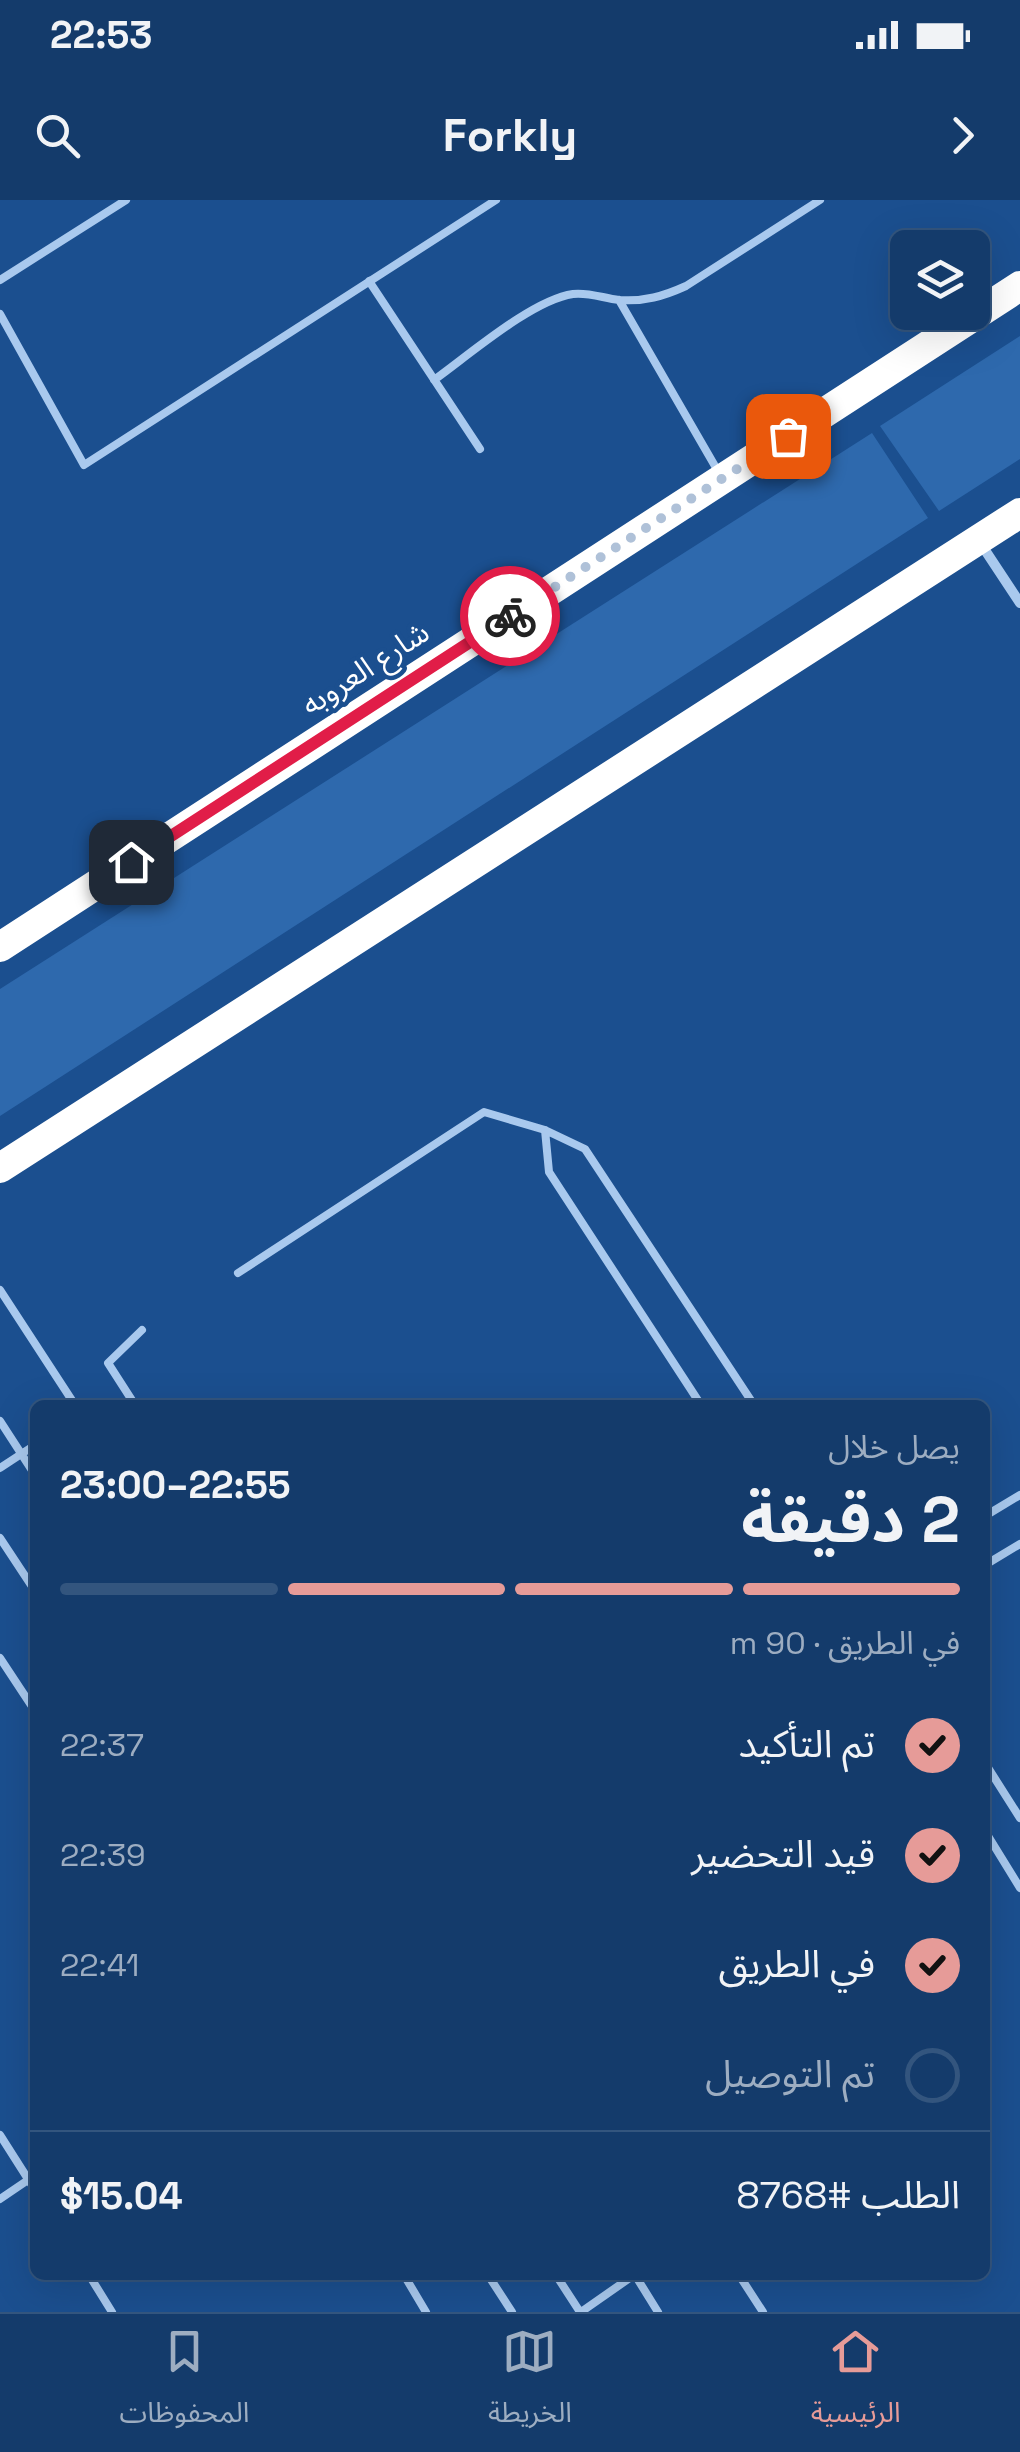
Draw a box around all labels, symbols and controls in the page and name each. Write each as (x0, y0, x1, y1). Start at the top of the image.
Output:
text: 22:53 (50, 11, 152, 59)
text: Forkly (443, 107, 577, 164)
icon: search (30, 108, 85, 163)
icon: forward (935, 108, 990, 163)
map controls (890, 230, 990, 330)
button: layers (890, 230, 990, 330)
pin (746, 394, 831, 479)
icon: bag (761, 409, 816, 464)
courier (460, 566, 560, 666)
icon: bike (483, 589, 538, 644)
street label: شارع العروبه (294, 612, 438, 726)
pin (89, 820, 174, 905)
icon: home (104, 835, 159, 890)
text: يصل خلال (828, 1427, 960, 1467)
text: 22:55–23:00 (60, 1461, 291, 1509)
text: 2 دقيقة (741, 1478, 960, 1561)
text: في الطريق · 90 m (730, 1623, 960, 1663)
icon: check (905, 1718, 960, 1773)
text: تم التأكيد (738, 1720, 875, 1768)
text: 22:37 (60, 1725, 144, 1765)
icon: check (905, 1828, 960, 1883)
text: قيد التحضير (691, 1830, 875, 1878)
text: 22:39 (60, 1835, 146, 1875)
icon: check (905, 1938, 960, 1993)
text: في الطريق (718, 1940, 875, 1988)
text: 22:41 (60, 1945, 139, 1985)
text: تم التوصيل (705, 2050, 875, 2098)
text: الطلب #8768 (736, 2171, 960, 2219)
text: $15.04 (60, 2172, 183, 2220)
tab: المحفوظات (119, 2324, 249, 2443)
tab: الخريطة (488, 2324, 572, 2443)
tab: الرئيسية (811, 2324, 901, 2443)

